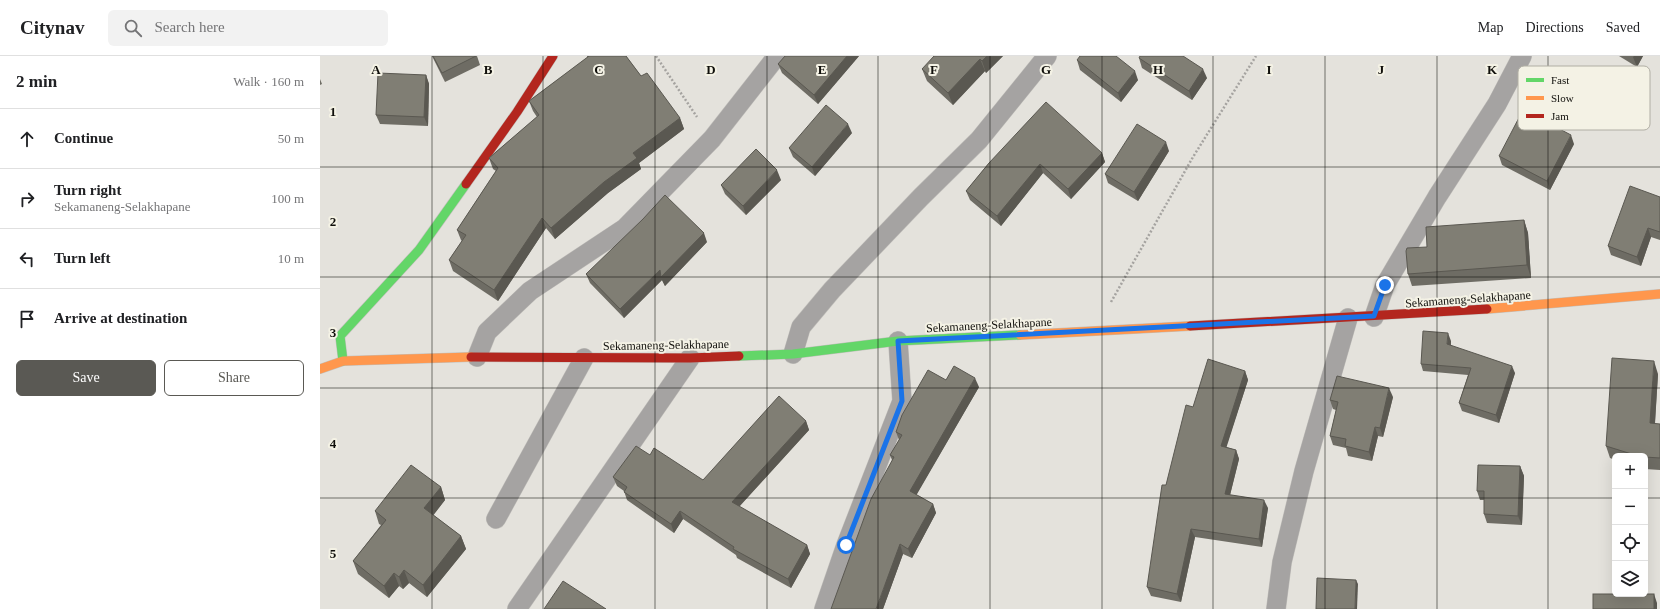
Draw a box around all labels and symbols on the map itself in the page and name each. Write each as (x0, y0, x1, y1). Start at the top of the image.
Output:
text: A (371, 62, 381, 77)
text: B (484, 62, 493, 77)
text: C (594, 62, 604, 77)
text: D (706, 62, 716, 77)
text: E (818, 62, 826, 77)
text: F (930, 62, 938, 77)
text: G (1041, 62, 1051, 77)
text: H (1153, 62, 1163, 77)
text: I (1266, 62, 1272, 77)
text: J (1378, 62, 1385, 77)
text: K (1487, 62, 1498, 77)
legend (1518, 66, 1650, 130)
text: Fast (1551, 74, 1569, 86)
text: Slow (1551, 92, 1574, 104)
text: 1 (330, 104, 336, 119)
text: Jam (1551, 110, 1569, 122)
text: 2 (330, 214, 336, 229)
route end (1376, 276, 1394, 294)
street label: Sekamaneng-Selakhapane (1405, 288, 1531, 310)
street label: Sekamaneng-Selakhapane (926, 315, 1052, 335)
text: 3 (330, 325, 337, 340)
street label: Sekamaneng-Selakhapane (603, 337, 729, 353)
text: 4 (330, 436, 337, 451)
route start (837, 536, 855, 554)
text: 5 (330, 546, 337, 561)

